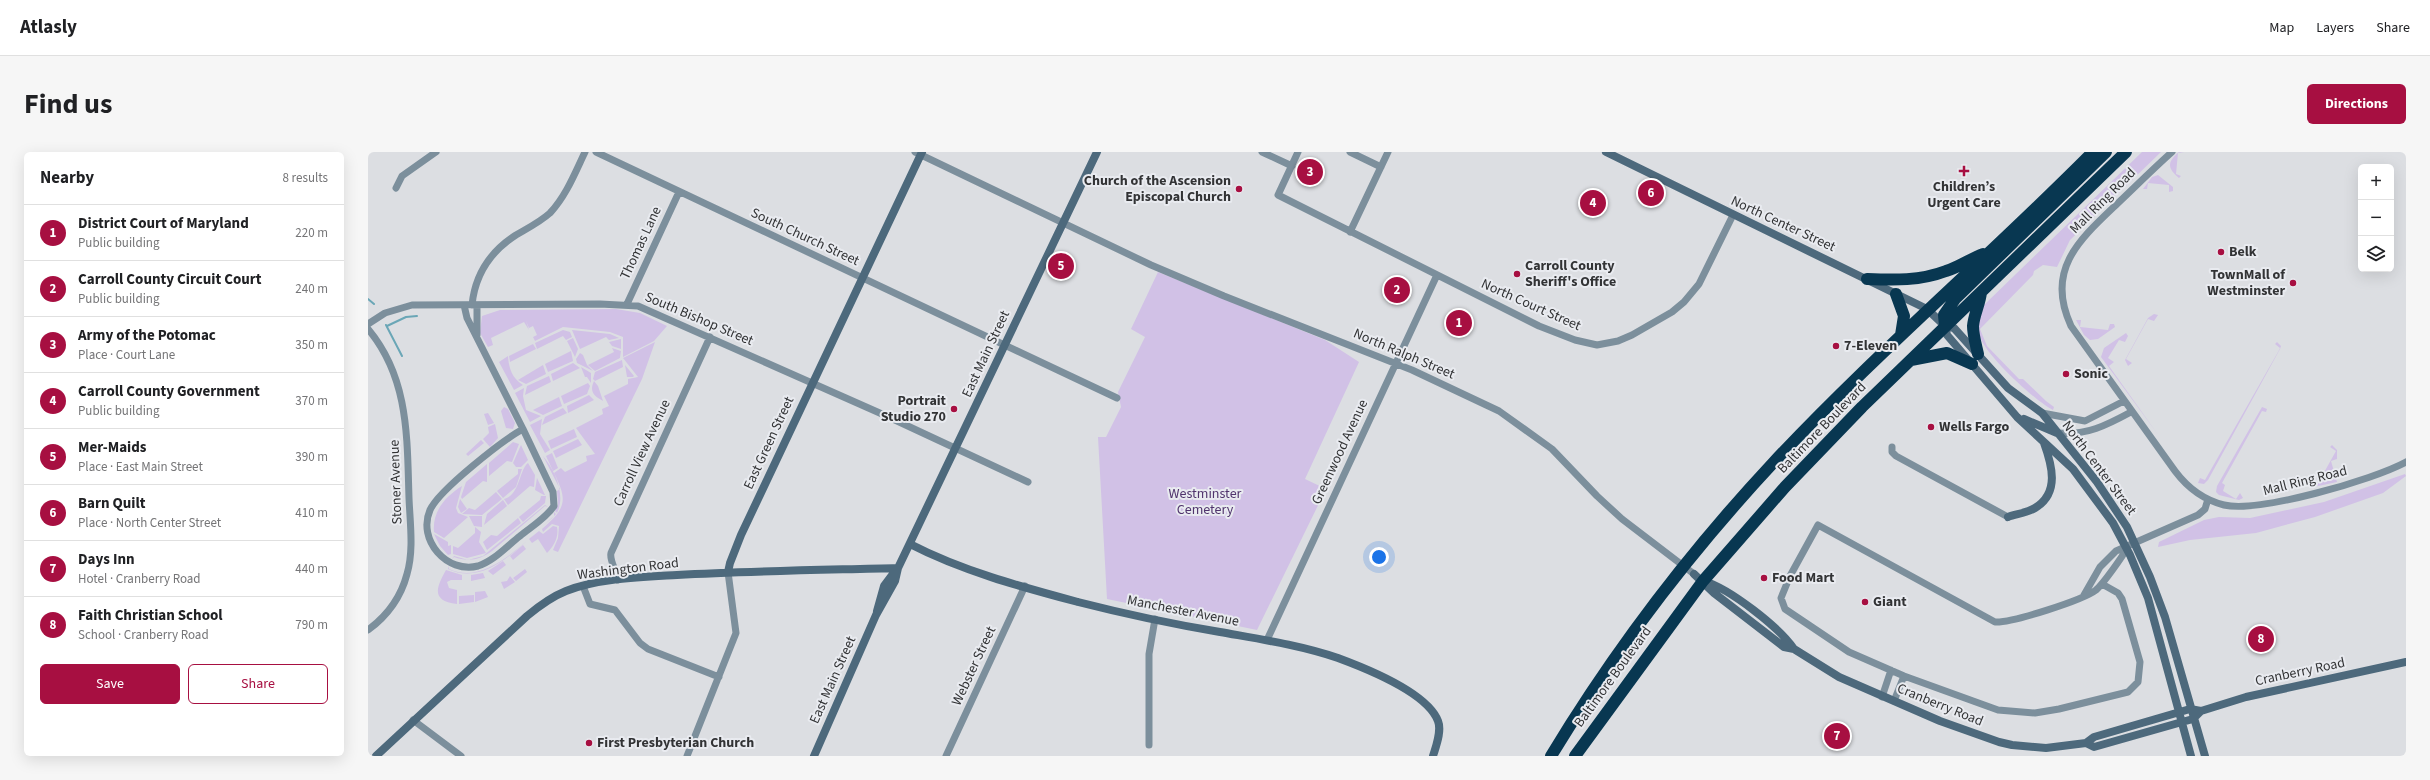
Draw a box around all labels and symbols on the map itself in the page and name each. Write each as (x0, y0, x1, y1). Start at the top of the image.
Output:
pin: 3 (1297, 157, 1323, 187)
street label: Mall Ring Road (2065, 163, 2141, 239)
marker: Children’s Urgent Care (1958, 165, 1970, 177)
place label: Church of the Ascension Episcopal Church (1084, 171, 1231, 207)
place label: Children’s Urgent Care (1927, 177, 2001, 213)
pin: 6 (1638, 178, 1664, 208)
marker: Church of the Ascension Episcopal Church (1234, 184, 1244, 194)
pin: 4 (1580, 188, 1606, 218)
street label: North Center Street (1727, 191, 1839, 257)
street label: Thomas Lane (615, 203, 667, 283)
street label: South Church Street (747, 203, 863, 271)
place label: Belk (2229, 242, 2257, 262)
marker: Belk (2216, 247, 2226, 257)
pin: 5 (1048, 251, 1074, 281)
place label: Carroll County Sheriff's Office (1525, 256, 1616, 292)
place label: TownMall of Westminster (2207, 265, 2286, 301)
marker: Carroll County Sheriff's Office (1512, 269, 1522, 279)
street label: North Court Street (1478, 274, 1584, 336)
pin: 2 (1384, 275, 1410, 305)
marker: TownMall of Westminster (2288, 278, 2298, 288)
street label: South Bishop Street (642, 287, 757, 351)
street label: East Main Street (957, 307, 1015, 401)
pin: 1 (1446, 308, 1472, 338)
street label: North Ralph Street (1350, 324, 1458, 384)
place label: 7-Eleven (1844, 336, 1897, 356)
marker: 7-Eleven (1831, 341, 1841, 351)
place label: Sonic (2074, 364, 2108, 384)
marker: Sonic (2061, 369, 2071, 379)
street label: Baltimore Boulevard (1773, 378, 1871, 478)
place label: Portrait Studio 270 (881, 391, 947, 427)
street label: East Green Street (739, 393, 799, 493)
street label: Carroll View Avenue (608, 396, 676, 510)
street label: Greenwood Avenue (1307, 396, 1373, 508)
marker: Portrait Studio 270 (949, 404, 959, 414)
place label: Wells Fargo (1939, 417, 2009, 437)
street label: North Center Street (2057, 417, 2141, 520)
marker: Wells Fargo (1926, 422, 1936, 432)
street label: Stoner Avenue (385, 439, 407, 525)
street label: Mall Ring Road (2261, 461, 2349, 501)
park label: Westminster Cemetery (1169, 484, 1242, 520)
your location (1369, 547, 1389, 567)
street label: Washington Road (576, 553, 680, 585)
place label: Food Mart (1772, 568, 1835, 588)
marker: Food Mart (1759, 573, 1769, 583)
street label: Manchester Avenue (1125, 590, 1241, 632)
place label: Giant (1873, 592, 1907, 612)
marker: Giant (1860, 597, 1870, 607)
street label: Baltimore Boulevard (1569, 622, 1657, 732)
street label: Webster Street (947, 623, 1001, 709)
pin: 8 (2248, 624, 2274, 654)
street label: East Main Street (805, 633, 861, 727)
street label: Cranberry Road (2253, 653, 2347, 691)
street label: Cranberry Road (1894, 679, 1986, 731)
pin: 7 (1824, 721, 1850, 751)
place label: First Presbyterian Church (597, 733, 754, 753)
marker: First Presbyterian Church (584, 738, 594, 748)

